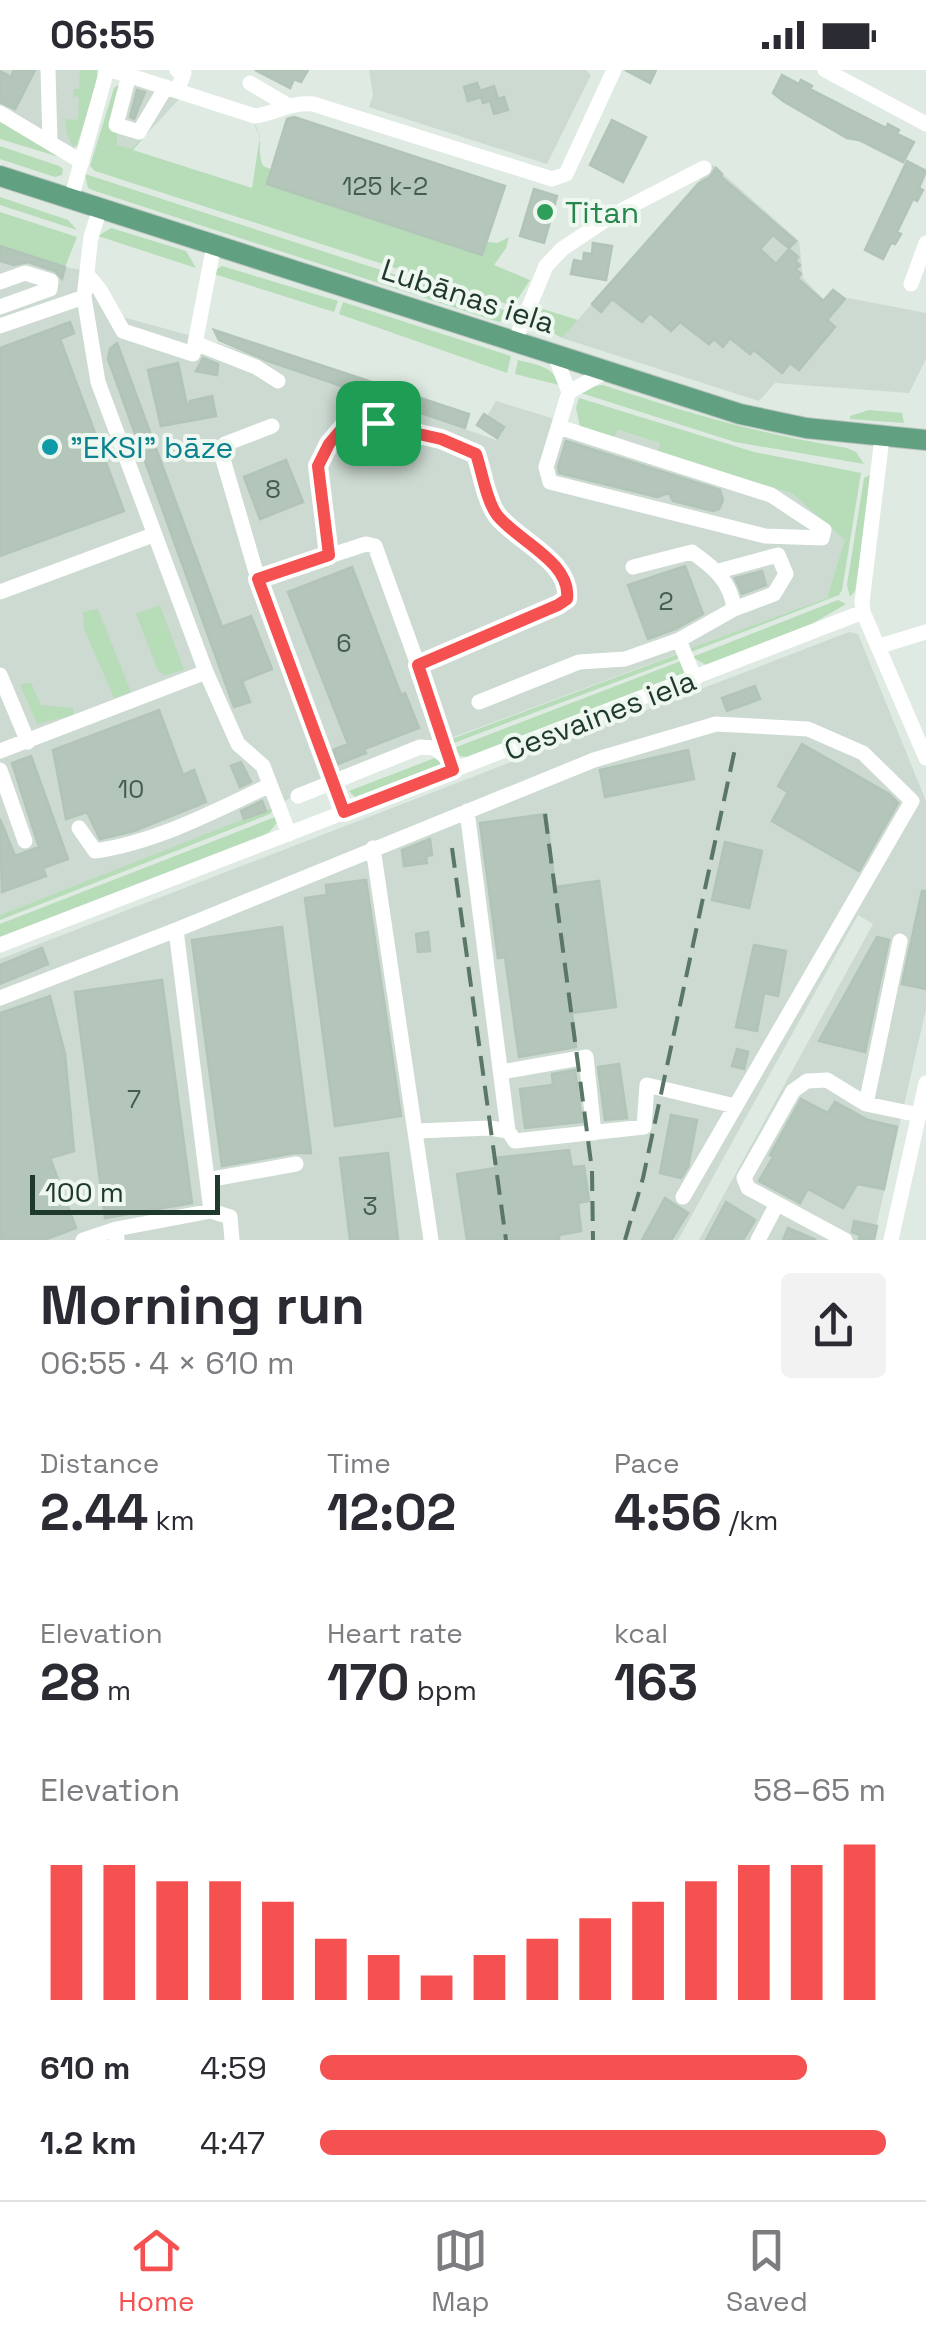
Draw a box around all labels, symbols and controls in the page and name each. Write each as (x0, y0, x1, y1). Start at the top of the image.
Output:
text: 06:55 (50, 11, 155, 59)
house number: 125 k-2 (342, 170, 428, 202)
place label: Titan (565, 193, 639, 232)
marker: Titan (534, 201, 556, 223)
street label: Lubānas iela (376, 250, 560, 342)
pin (336, 381, 421, 466)
icon: arrive (351, 396, 406, 451)
place label: "EKSI" bāze (70, 428, 233, 467)
marker: "EKSI" bāze (39, 436, 61, 458)
house number: 8 (265, 473, 281, 505)
house number: 2 (658, 585, 674, 617)
house number: 6 (336, 627, 352, 659)
street label: Cesvaines iela (499, 661, 701, 769)
house number: 10 (118, 773, 144, 805)
house number: 7 (127, 1083, 141, 1115)
scale bar (30, 1170, 220, 1214)
text: 100 m (45, 1174, 124, 1210)
house number: 3 (362, 1190, 378, 1222)
text: Morning run (40, 1270, 365, 1340)
button: share (781, 1273, 886, 1378)
text: 06:55 · 4 × 610 m (40, 1343, 294, 1383)
text: Distance (40, 1445, 159, 1481)
text: Time (327, 1445, 391, 1481)
text: Pace (614, 1445, 680, 1481)
text: 2.44 (40, 1481, 148, 1545)
text: 12:02 (327, 1481, 456, 1545)
text: 4:56 (614, 1481, 722, 1545)
text: km (148, 1502, 195, 1538)
text: /km (722, 1502, 778, 1538)
text: Elevation (40, 1615, 163, 1651)
text: Heart rate (327, 1615, 463, 1651)
text: kcal (614, 1615, 668, 1651)
text: 28 (40, 1651, 100, 1715)
text: 170 (327, 1651, 410, 1715)
text: 163 (614, 1651, 698, 1715)
text: m (100, 1672, 131, 1708)
text: bpm (410, 1672, 477, 1708)
text: Elevation (40, 1770, 180, 1810)
text: 58–65 m (753, 1770, 886, 1810)
text: 610 m (40, 2048, 130, 2088)
text: 4:59 (200, 2048, 267, 2088)
text: 1.2 km (40, 2123, 137, 2163)
text: 4:47 (200, 2123, 265, 2163)
tab: Home (118, 2223, 195, 2319)
tab: Map (431, 2223, 490, 2319)
tab: Saved (726, 2223, 808, 2319)

